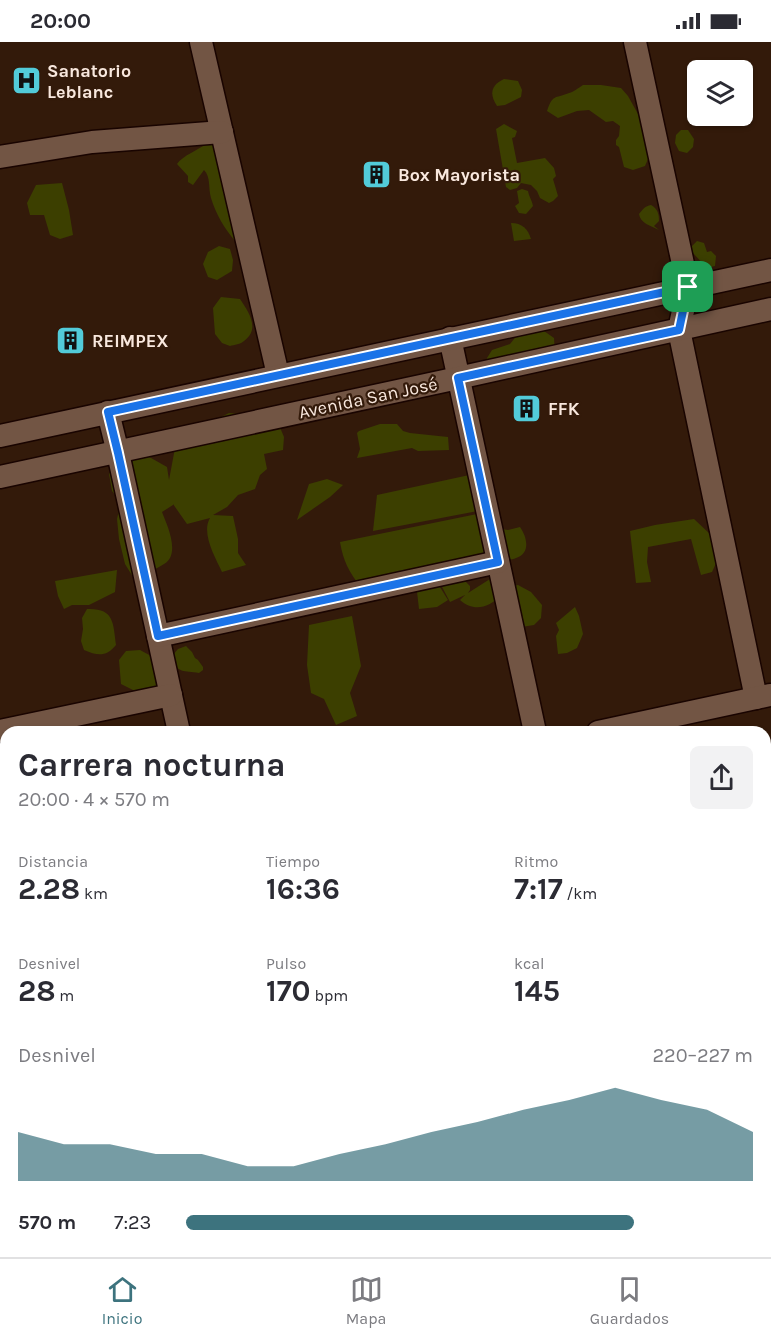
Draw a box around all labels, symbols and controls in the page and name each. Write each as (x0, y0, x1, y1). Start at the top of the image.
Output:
text: 20:00 (30, 8, 91, 34)
place label: Sanatorio Leblanc (47, 60, 131, 103)
map controls (687, 60, 753, 126)
button: layers (687, 60, 753, 126)
hospital icon: Sanatorio Leblanc (10, 65, 42, 97)
building icon: Box Mayorista (361, 159, 393, 191)
place label: Box Mayorista (398, 164, 520, 186)
pin (662, 261, 713, 312)
icon: arrive (671, 270, 704, 303)
building icon: REIMPEX (55, 325, 87, 357)
place label: REIMPEX (92, 330, 169, 352)
street label: Avenida San José (297, 373, 439, 423)
building icon: FFK (511, 393, 543, 425)
place label: FFK (548, 398, 580, 420)
text: Carrera nocturna (18, 746, 285, 784)
button: share (690, 746, 753, 809)
text: 20:00 · 4 × 570 m (18, 788, 170, 811)
text: Distancia (18, 852, 88, 871)
text: Tiempo (266, 852, 320, 871)
text: Ritmo (514, 852, 558, 871)
text: 2.28 (18, 871, 80, 907)
text: 16:36 (266, 871, 340, 907)
text: 7:17 (514, 871, 563, 907)
text: km (80, 884, 108, 903)
text: /km (563, 884, 597, 903)
text: Desnivel (18, 954, 80, 973)
text: Pulso (266, 954, 306, 973)
text: kcal (514, 954, 545, 973)
text: 28 (18, 973, 56, 1009)
text: 170 (266, 973, 311, 1009)
text: 145 (514, 973, 560, 1009)
text: m (56, 986, 74, 1005)
text: bpm (311, 986, 348, 1005)
text: Desnivel (18, 1044, 96, 1067)
text: 220–227 m (652, 1044, 753, 1067)
text: 570 m (18, 1211, 76, 1234)
text: 7:23 (114, 1211, 151, 1234)
tab: Inicio (102, 1273, 142, 1328)
tab: Mapa (346, 1273, 386, 1328)
tab: Guardados (590, 1273, 669, 1328)

